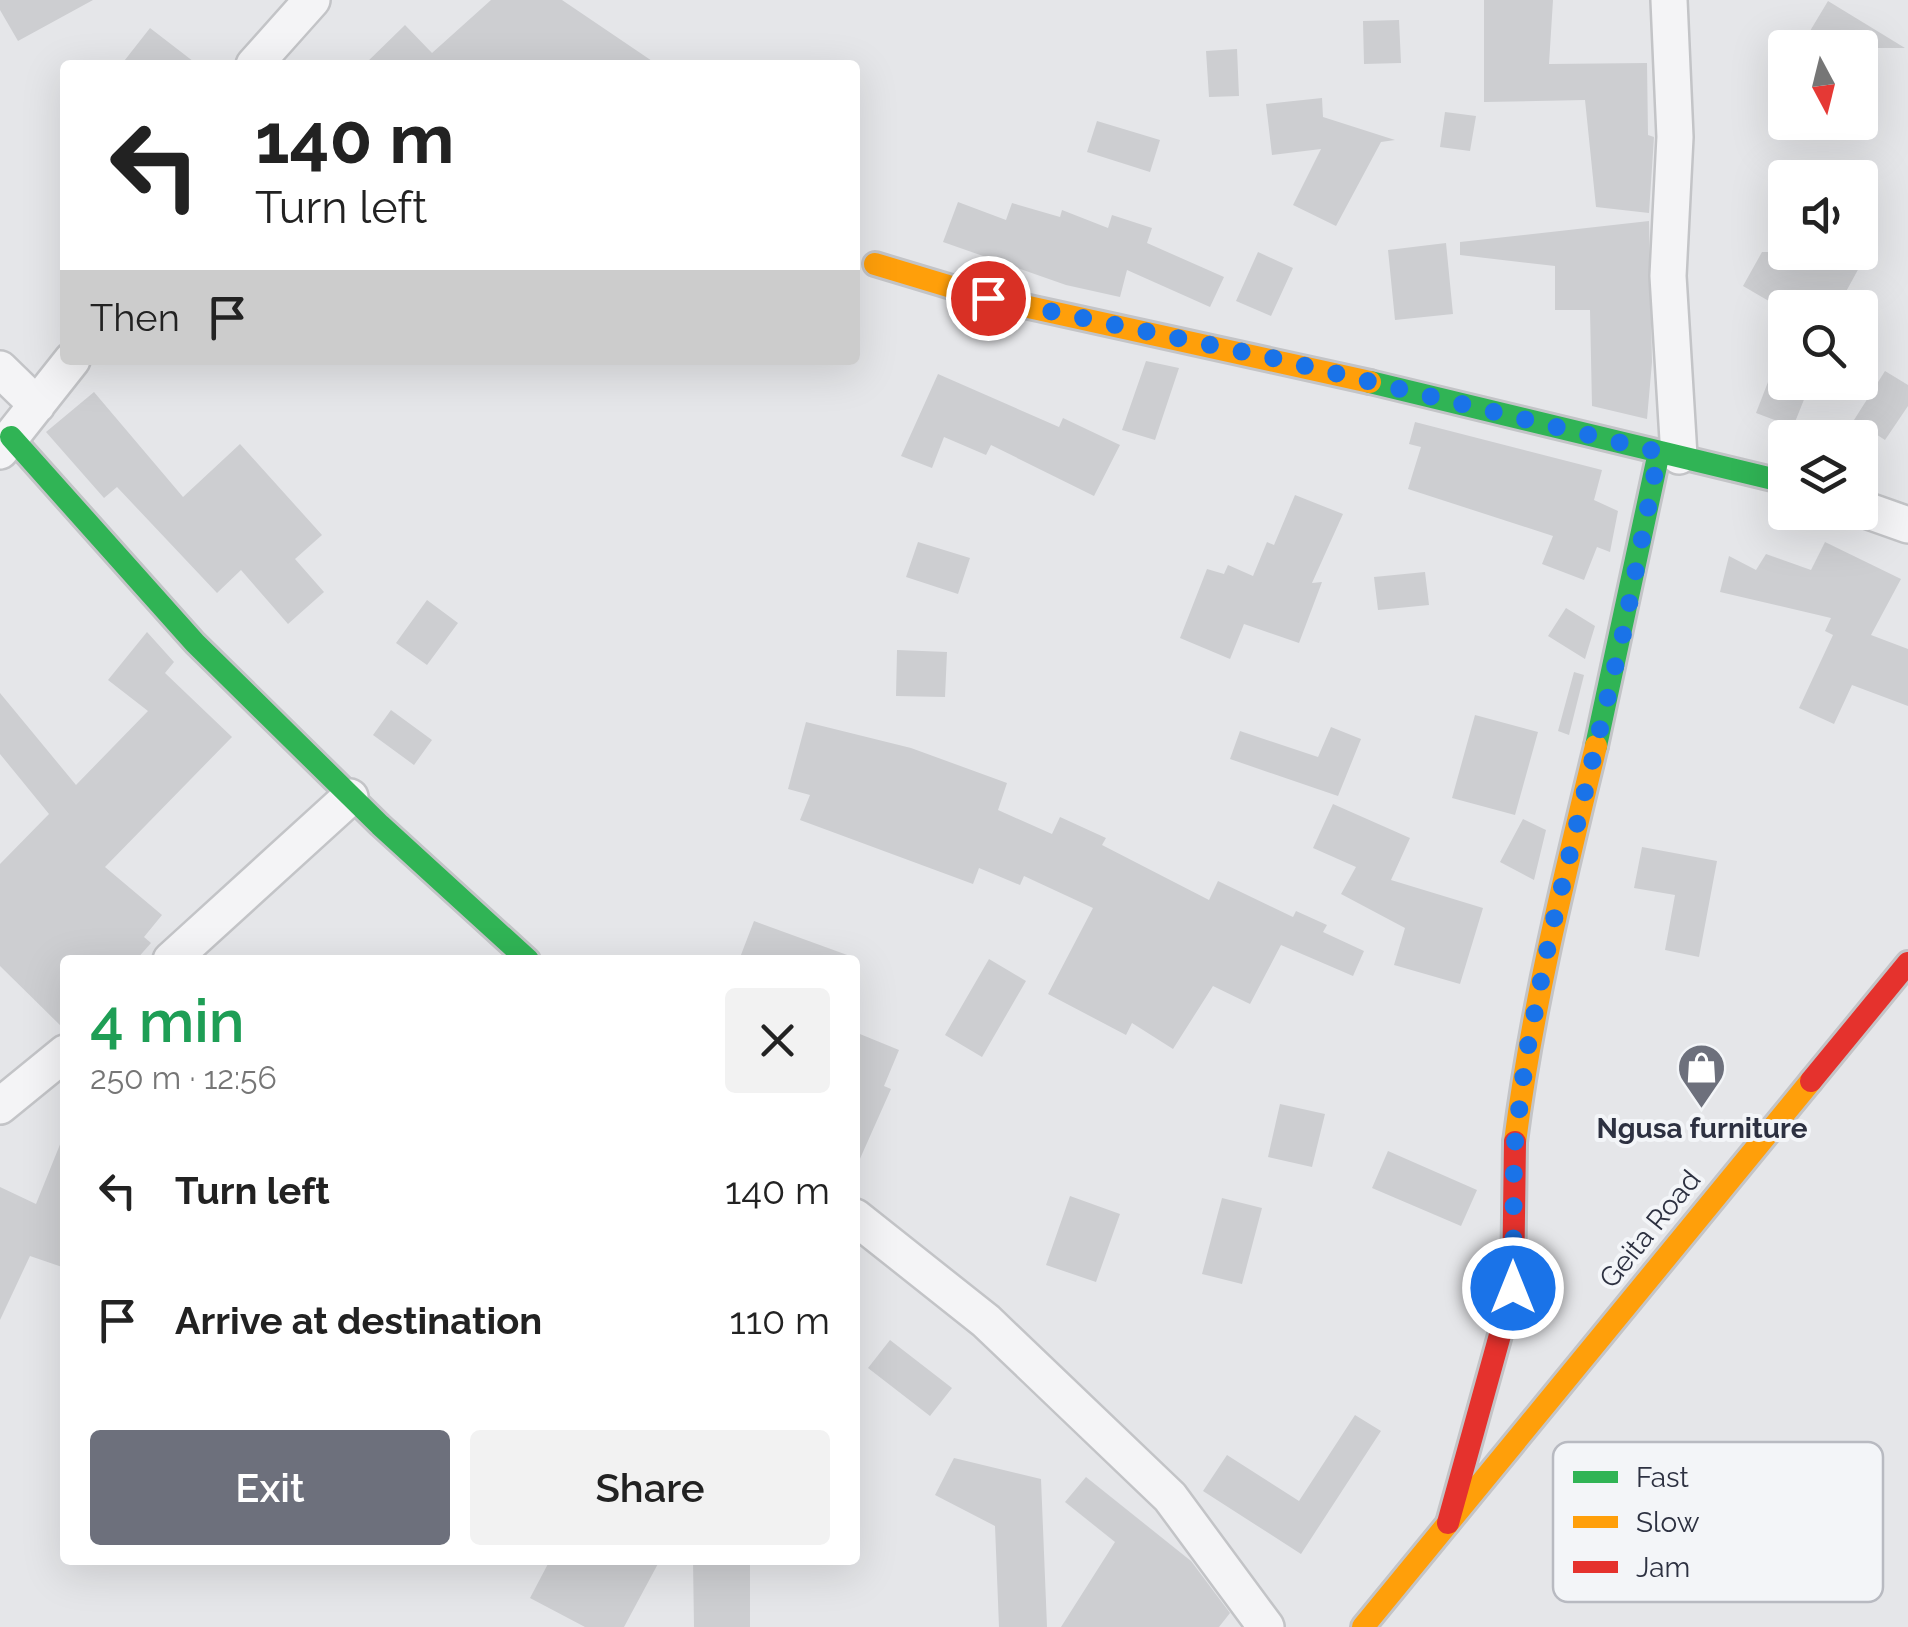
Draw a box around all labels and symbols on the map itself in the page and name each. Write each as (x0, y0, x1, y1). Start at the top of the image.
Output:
north arrow (1768, 30, 1878, 140)
pin (946, 256, 1031, 341)
shop icon: Ngusa furniture (1676, 1042, 1728, 1110)
place label: Ngusa furniture (1597, 1112, 1808, 1145)
street label: Geita Road (1593, 1164, 1707, 1294)
position arrow (1461, 1236, 1565, 1340)
legend (1553, 1442, 1883, 1602)
text: Fast (1636, 1461, 1689, 1494)
text: Slow (1636, 1506, 1700, 1539)
text: Jam (1636, 1551, 1690, 1584)

